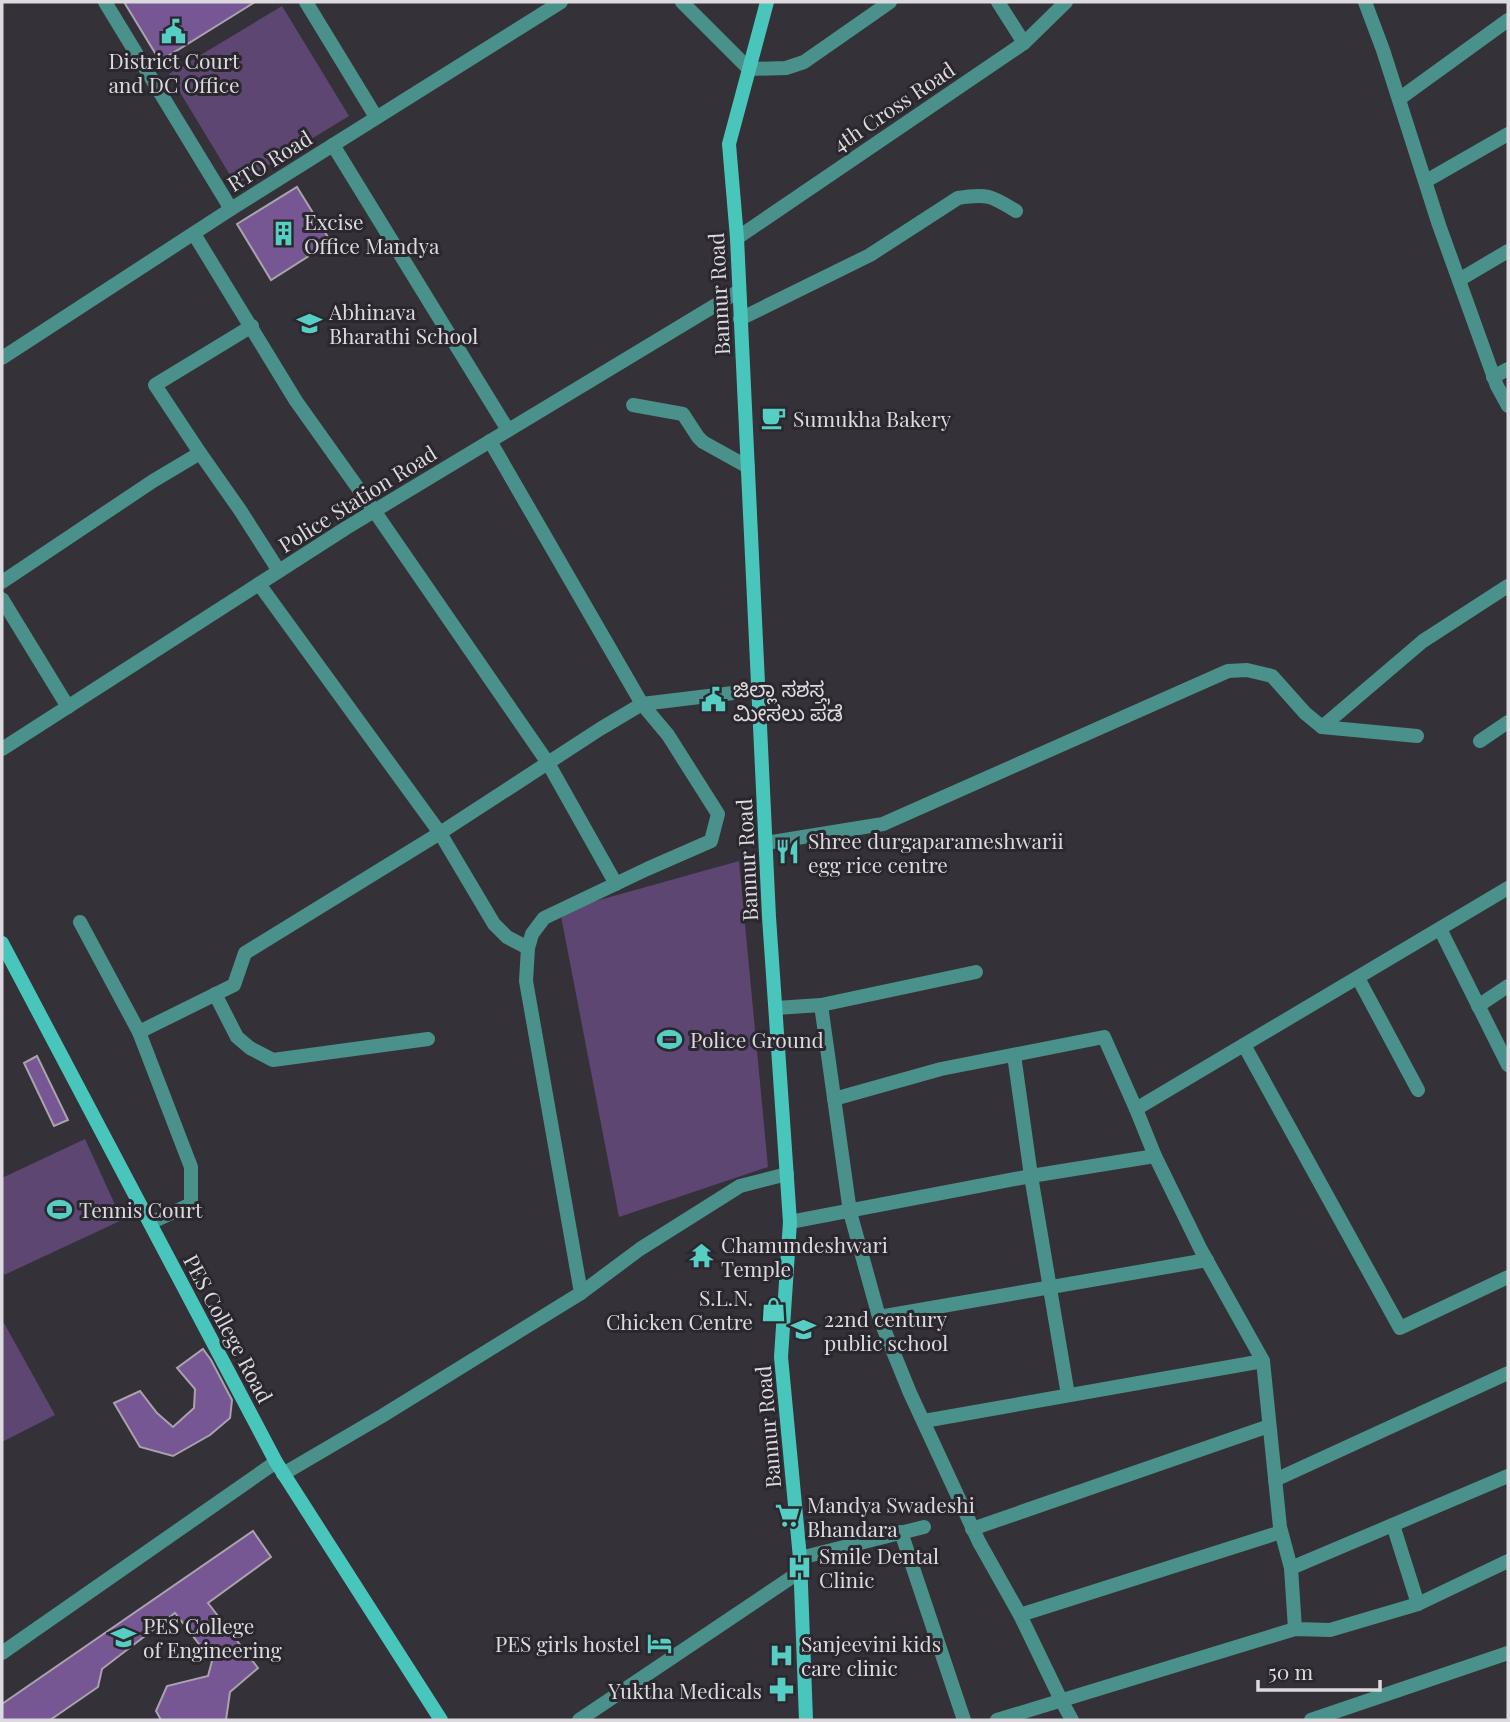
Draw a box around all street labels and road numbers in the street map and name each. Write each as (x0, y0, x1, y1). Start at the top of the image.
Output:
street label: 4th Cross Road (826, 55, 960, 157)
street label: RTO Road (221, 123, 317, 197)
street label: Bannur Road (701, 232, 735, 356)
street label: Police Station Road (273, 438, 441, 558)
street label: Bannur Road (729, 798, 763, 922)
street label: PES College Road (178, 1249, 280, 1407)
street label: Bannur Road (748, 1365, 786, 1489)

